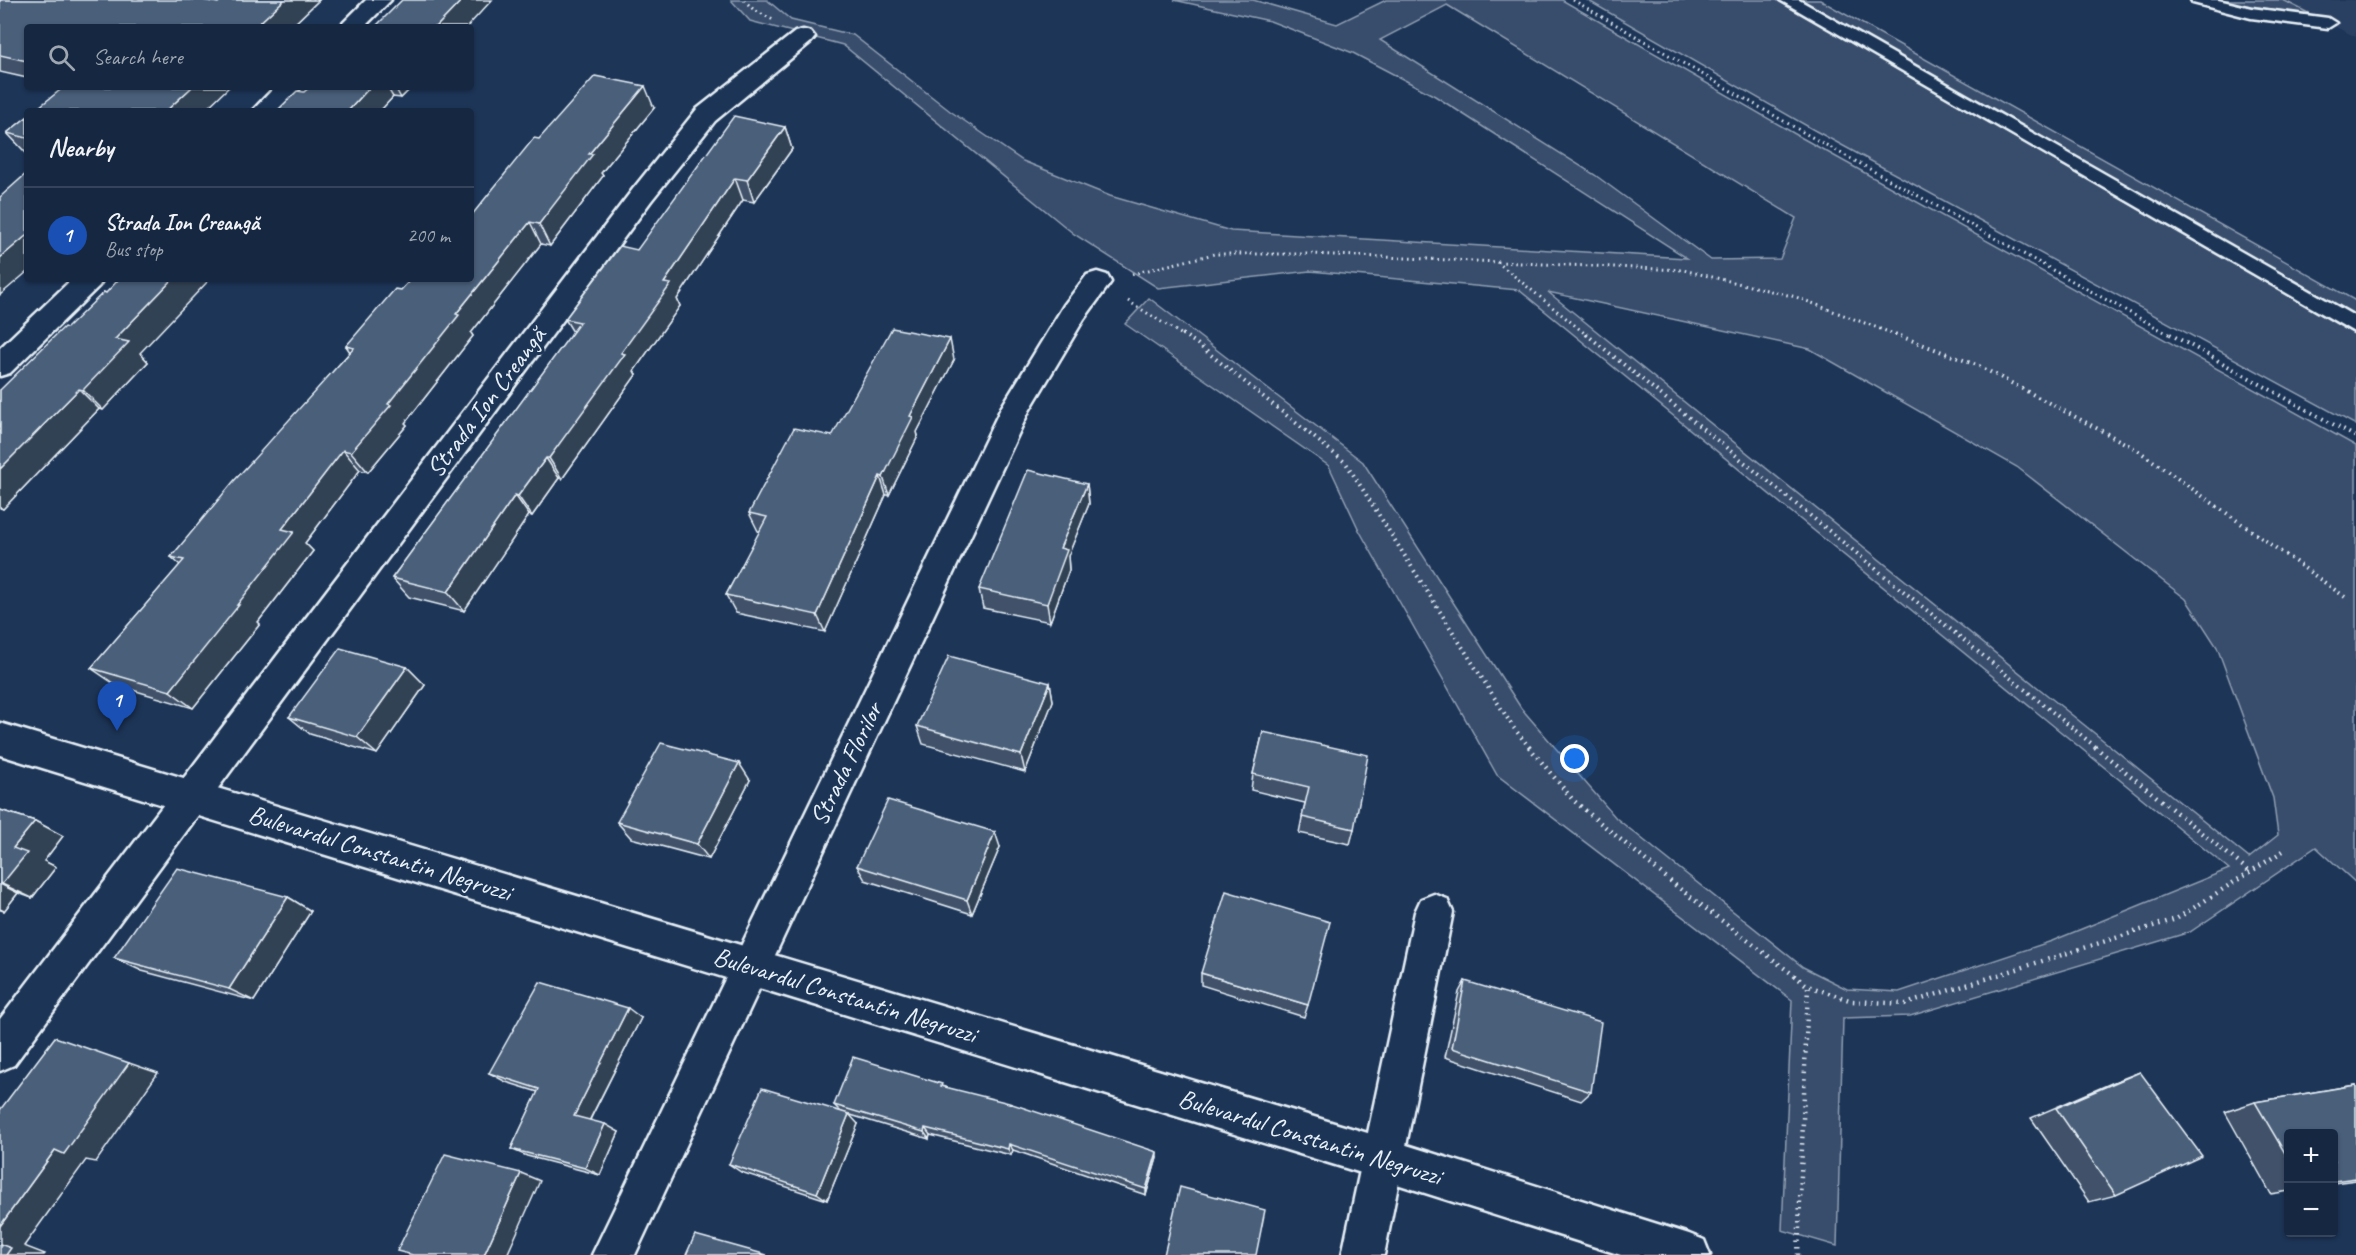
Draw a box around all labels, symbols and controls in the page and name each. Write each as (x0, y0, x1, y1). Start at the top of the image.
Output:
search box (24, 24, 474, 90)
icon: search (45, 41, 78, 74)
text: Search here (93, 43, 183, 71)
text: Nearby (48, 131, 113, 164)
text: Strada Ion Creangă (105, 209, 259, 237)
text: 1 (63, 223, 72, 248)
text: 200 m (407, 223, 450, 248)
text: Bus stop (105, 237, 163, 262)
street label: Strada Ion Creangă (419, 318, 555, 484)
pin: 1 (98, 682, 136, 731)
street label: Strada Florilor (802, 695, 891, 831)
your location (1560, 744, 1589, 773)
street label: Bulevardul Constantin Negruzzi (245, 797, 518, 910)
street label: Bulevardul Constantin Negruzzi (710, 939, 983, 1052)
street label: Bulevardul Constantin Negruzzi (1175, 1081, 1448, 1194)
map controls (2284, 1129, 2338, 1237)
button: + (2284, 1129, 2338, 1183)
button: − (2284, 1183, 2338, 1237)

